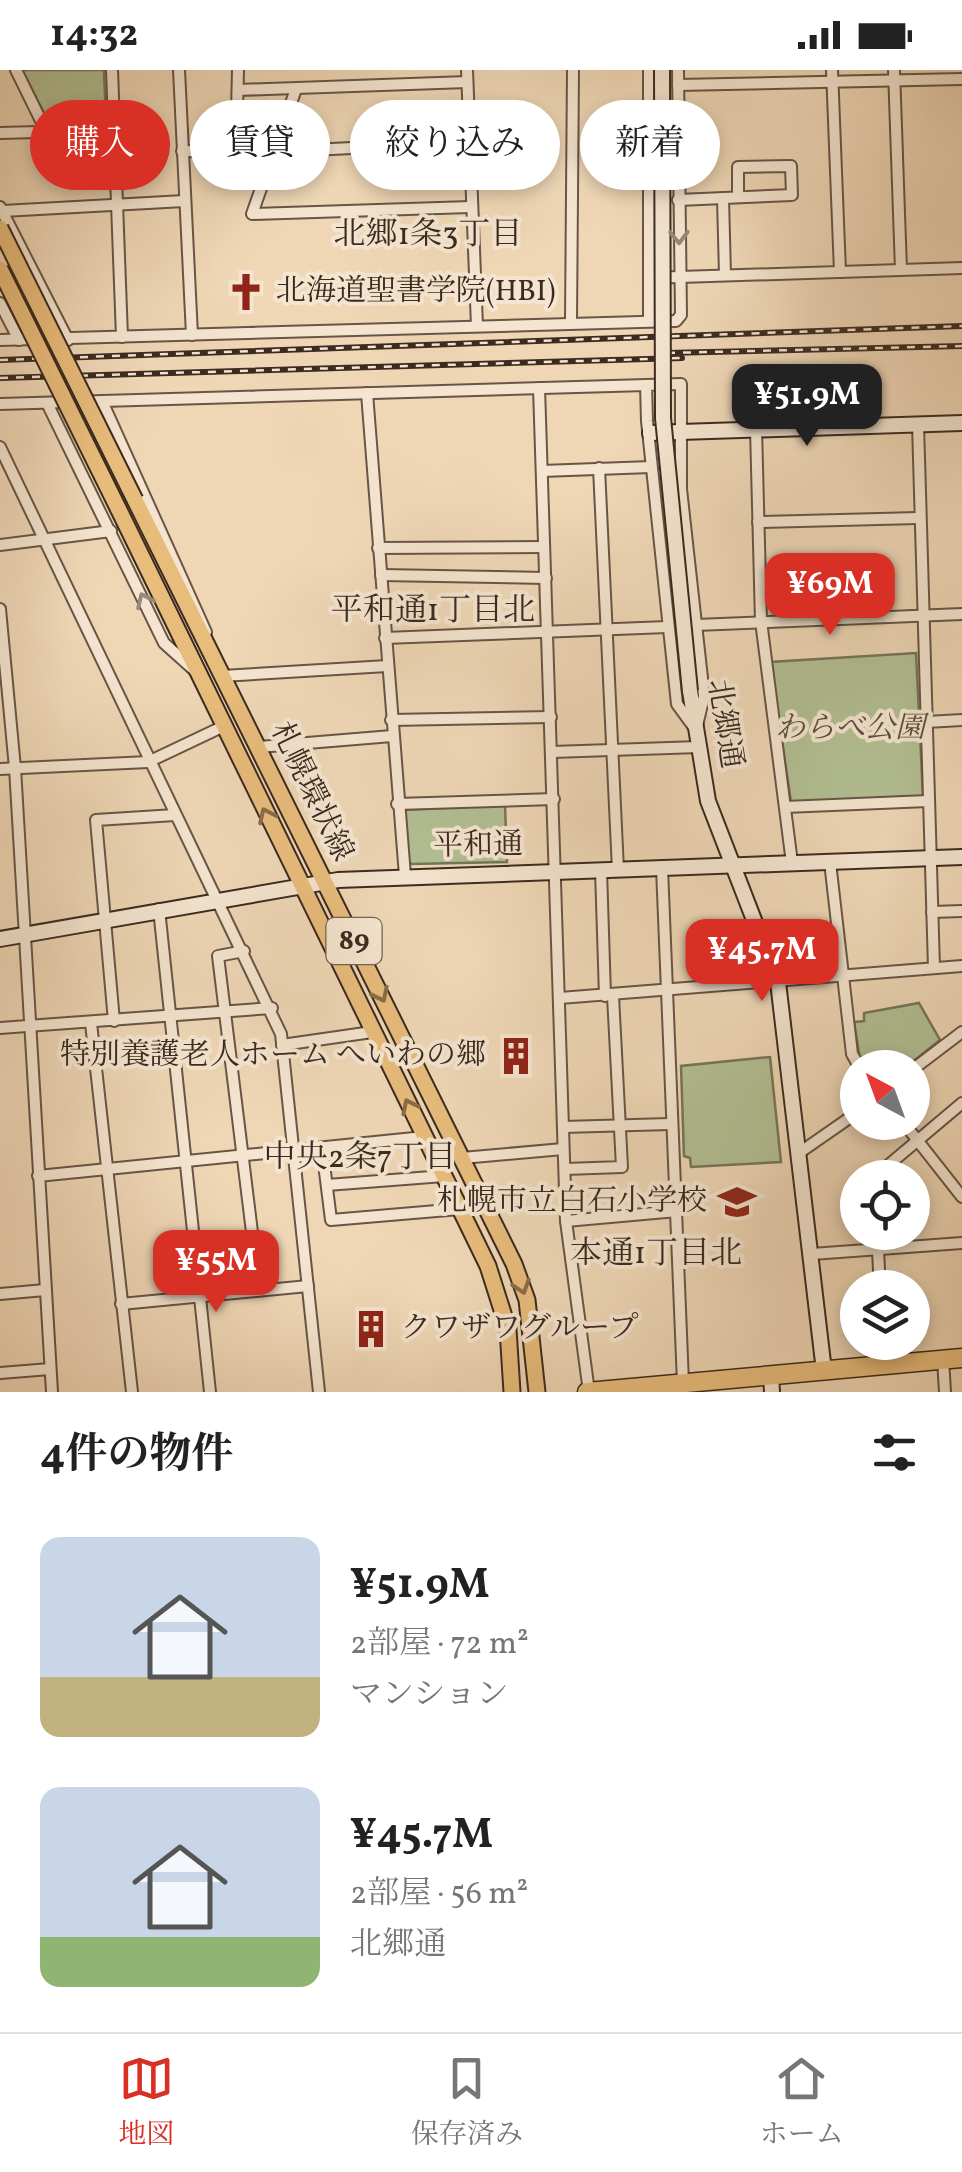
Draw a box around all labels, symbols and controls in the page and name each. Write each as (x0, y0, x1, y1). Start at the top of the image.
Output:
text: 14:32 (50, 9, 138, 62)
chip: 購入 (30, 100, 170, 190)
chip: 賃貸 (190, 100, 330, 190)
chip: 絞り込み (350, 100, 560, 190)
chip: 新着 (580, 100, 720, 190)
district label: 北郷1条3丁目 (334, 214, 522, 258)
one-way arrow (668, 230, 690, 246)
church icon: 北海道聖書学院(HBI) (225, 271, 267, 313)
place label: 北海道聖書学院(HBI) (276, 271, 555, 313)
pin: ¥51.9M (726, 364, 888, 449)
text: ¥51.9M (754, 374, 860, 418)
pin: ¥69M (771, 553, 889, 638)
text: ¥69M (787, 563, 873, 607)
district label: 平和通1丁目北 (331, 590, 535, 634)
one-way arrow (136, 592, 156, 610)
street label: 北郷通 (696, 676, 752, 772)
park label: わらべ公園 (775, 708, 930, 750)
street label: 札幌環状線 (259, 715, 363, 869)
one-way arrow (258, 807, 278, 825)
street label: 平和通 (433, 824, 523, 868)
road number: 89 (326, 918, 382, 964)
pin: ¥45.7M (681, 919, 843, 1004)
text: ¥45.7M (708, 929, 816, 973)
one-way arrow (369, 985, 389, 1003)
place label: 特別養護老人ホーム へいわの郷 (60, 1035, 486, 1077)
building icon: 特別養護老人ホーム へいわの郷 (495, 1035, 537, 1077)
north arrow (840, 1050, 930, 1140)
map controls (840, 1050, 930, 1360)
one-way arrow (402, 1099, 421, 1117)
district label: 中央2条7丁目 (264, 1137, 456, 1181)
button: locate (840, 1160, 930, 1250)
place label: 札幌市立白石小学校 (437, 1181, 707, 1223)
school or university icon: 札幌市立白石小学校 (716, 1181, 758, 1223)
pin: ¥55M (157, 1230, 275, 1315)
district label: 本通1丁目北 (570, 1233, 742, 1277)
text: ¥55M (175, 1240, 257, 1284)
button: layers (840, 1270, 930, 1360)
one-way arrow (511, 1278, 531, 1295)
building icon: クワザワグループ (350, 1308, 392, 1350)
place label: クワザワグループ (401, 1308, 639, 1350)
icon: filters (867, 1425, 922, 1480)
text: 4件の物件 (40, 1427, 233, 1486)
text: ¥51.9M (350, 1557, 489, 1616)
icon: home (120, 1577, 240, 1697)
text: 2部屋 · 72 m² (350, 1623, 529, 1667)
text: マンション (350, 1674, 509, 1718)
text: ¥45.7M (350, 1807, 493, 1866)
icon: home (120, 1827, 240, 1947)
text: 2部屋 · 56 m² (350, 1873, 528, 1917)
text: 北郷通 (350, 1924, 446, 1968)
tab: 地図 (118, 2051, 174, 2155)
tab: 保存済み (411, 2051, 523, 2155)
tab: ホーム (760, 2051, 844, 2155)

